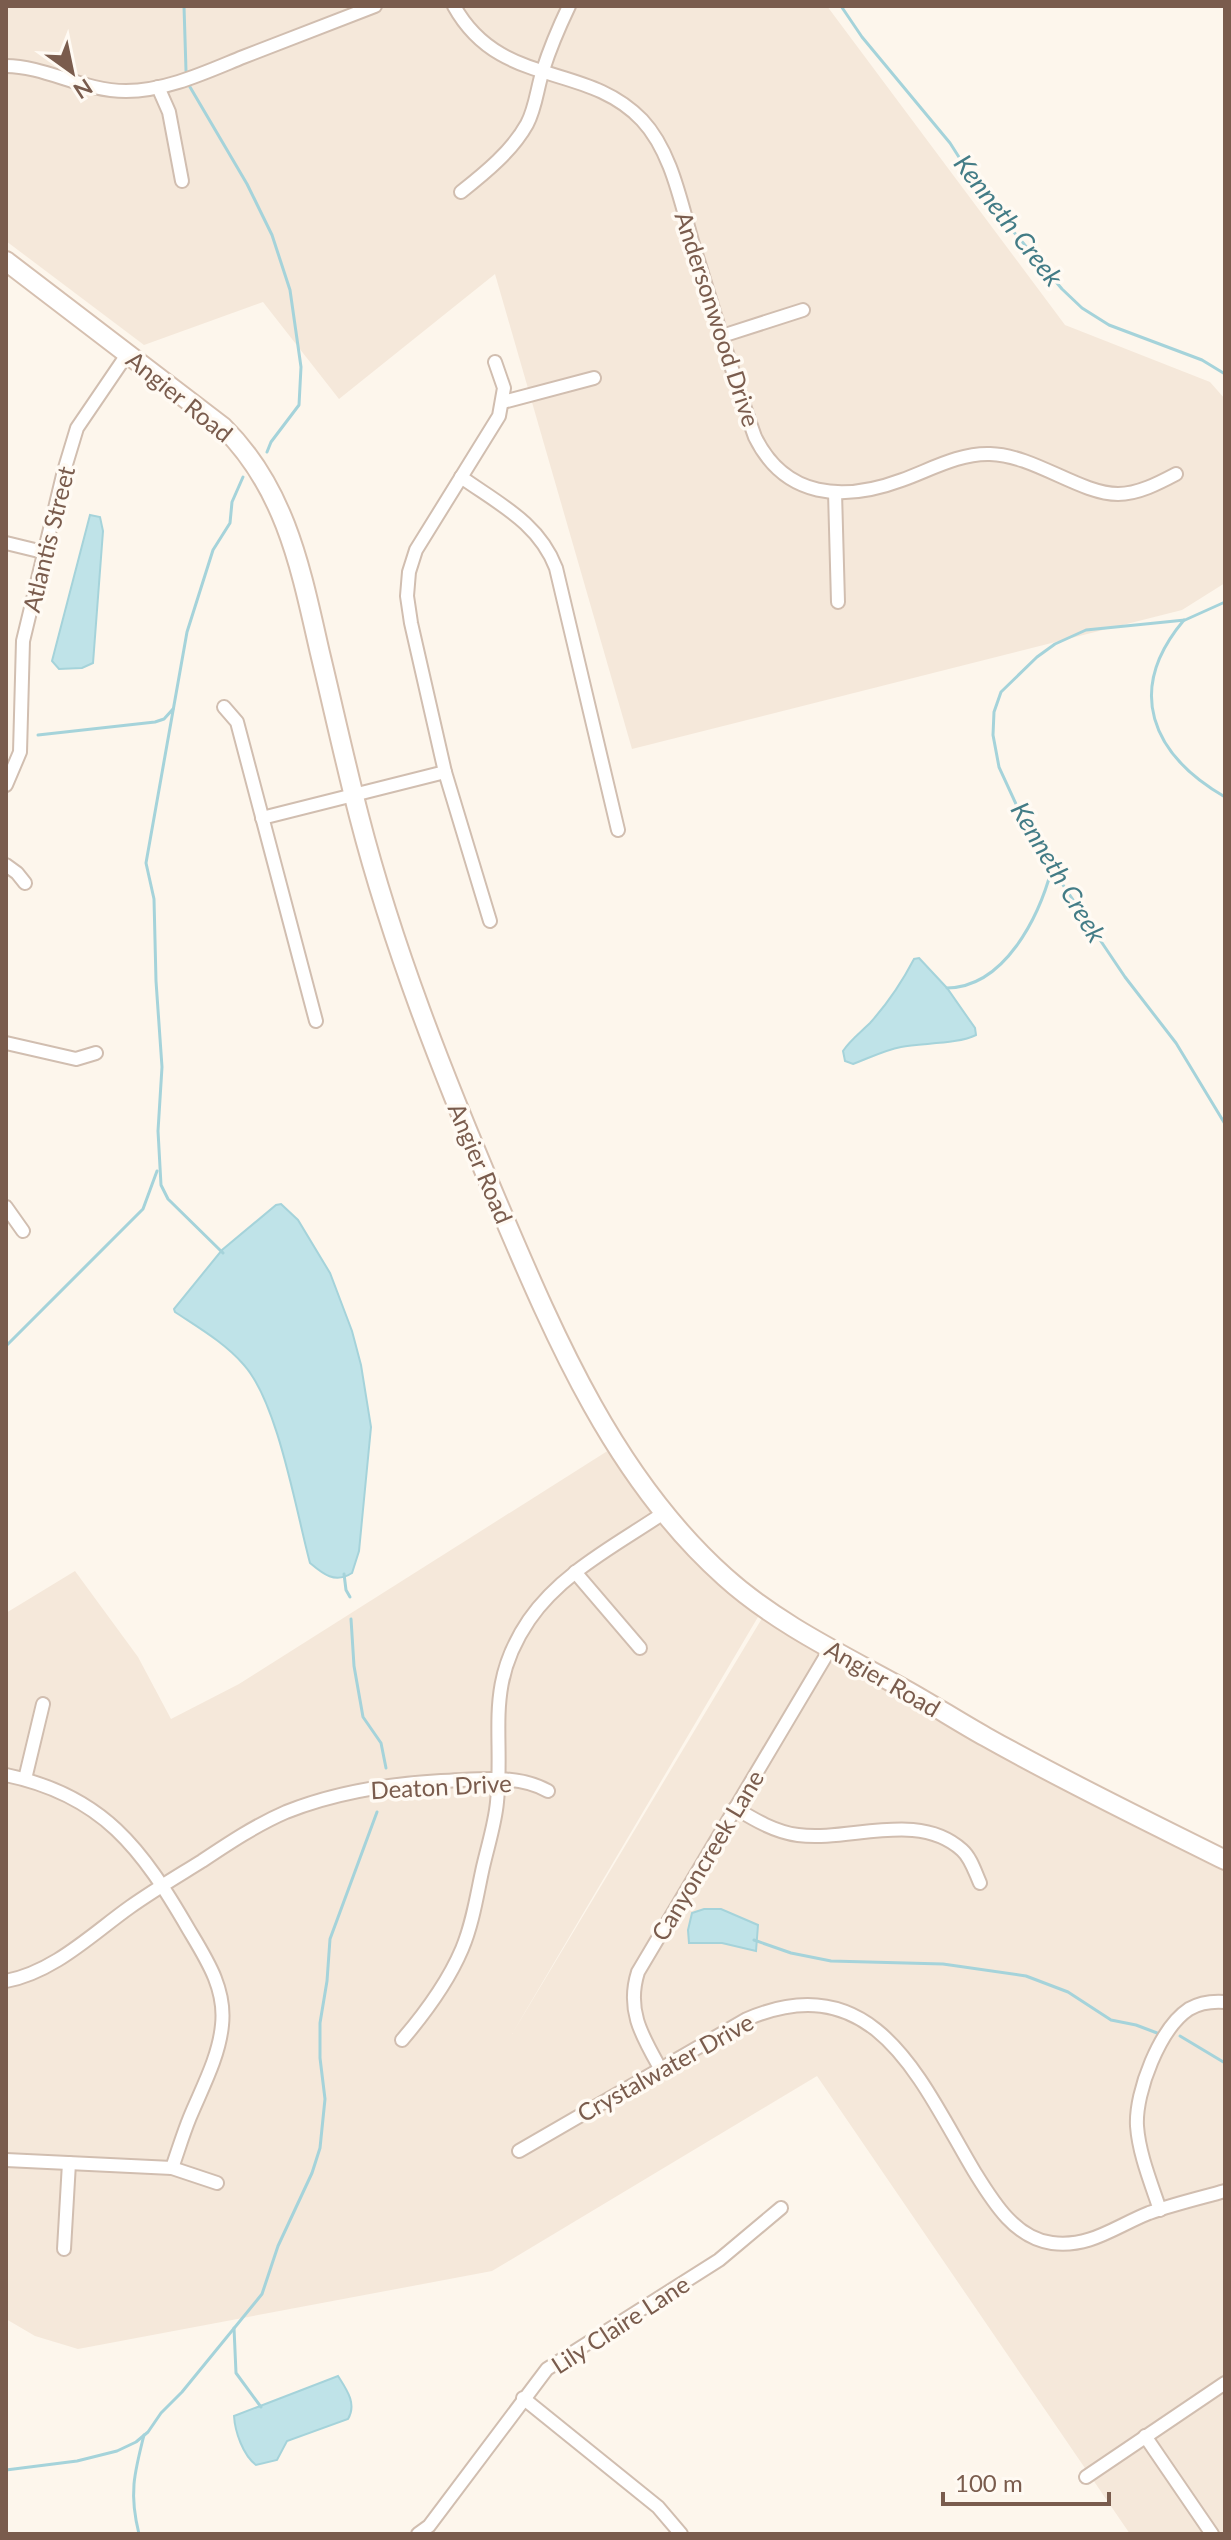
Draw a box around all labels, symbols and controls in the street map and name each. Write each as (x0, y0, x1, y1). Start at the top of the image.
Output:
north arrow (32, 32, 112, 112)
text: N (69, 73, 98, 105)
water label: Kenneth Creek (948, 148, 1071, 293)
street label: Andersonwood Drive (670, 208, 766, 430)
street label: Angier Road (121, 344, 239, 448)
street label: Atlantis Street (16, 463, 80, 615)
water label: Kenneth Creek (1005, 796, 1114, 949)
street label: Angier Road (443, 1098, 519, 1228)
street label: Angier Road (820, 1633, 946, 1723)
street label: Canyoncreek Lane (645, 1764, 769, 1946)
street label: Deaton Drive (370, 1768, 512, 1804)
street label: Crystalwater Drive (572, 2007, 758, 2127)
street label: Lily Claire Lane (546, 2269, 694, 2379)
scale bar (943, 2456, 1109, 2506)
text: 100 m (955, 2468, 1023, 2497)

